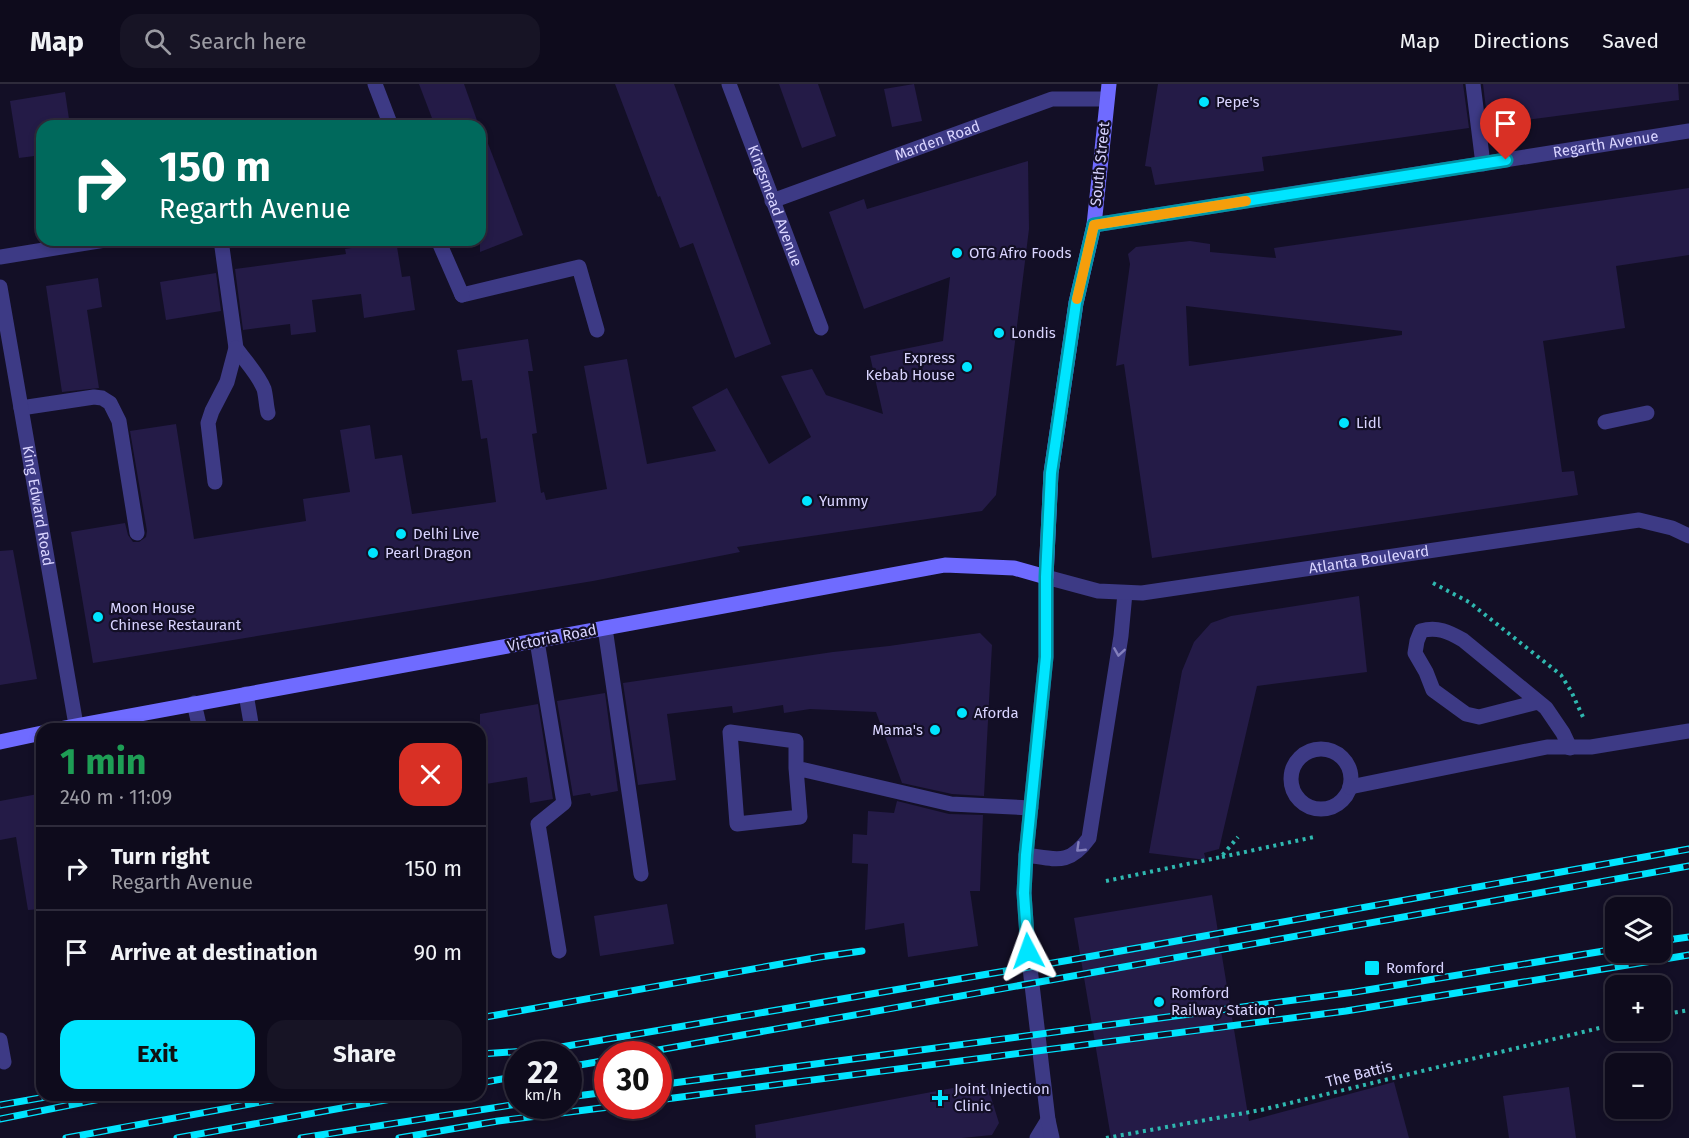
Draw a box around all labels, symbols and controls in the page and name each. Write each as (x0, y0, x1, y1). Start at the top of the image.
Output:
search box (120, 14, 540, 68)
text: Map (30, 25, 84, 58)
icon: search (141, 25, 174, 58)
text: Search here (189, 28, 307, 55)
text: Map (1400, 28, 1440, 54)
text: Directions (1473, 28, 1569, 54)
text: Saved (1602, 28, 1659, 54)
place label: Pepe's (1216, 93, 1260, 111)
marker: Pepe's (1197, 95, 1211, 109)
pin (1480, 98, 1531, 160)
icon: arrive (1489, 107, 1522, 140)
street label: Marden Road (892, 117, 983, 165)
street label: South Street (1087, 120, 1113, 207)
street label: Regarth Avenue (1552, 127, 1660, 161)
text: 150 m (159, 142, 271, 192)
street label: Kingsmead Avenue (744, 142, 806, 269)
icon: right (60, 144, 138, 222)
text: Regarth Avenue (159, 193, 351, 225)
place label: OTG Afro Foods (969, 244, 1072, 262)
marker: OTG Afro Foods (950, 246, 964, 260)
place label: Londis (1011, 324, 1056, 342)
marker: Londis (992, 326, 1006, 340)
place label: Express Kebab House (866, 349, 955, 384)
marker: Express Kebab House (960, 360, 974, 374)
place label: Lidl (1356, 414, 1382, 432)
marker: Lidl (1337, 416, 1351, 430)
street label: King Edward Road (19, 444, 57, 567)
place label: Yummy (819, 492, 869, 510)
marker: Yummy (800, 494, 814, 508)
place label: Delhi Live (413, 525, 479, 543)
marker: Delhi Live (394, 527, 408, 541)
street label: Atlanta Boulevard (1308, 542, 1430, 577)
place label: Pearl Dragon (385, 544, 472, 562)
marker: Pearl Dragon (366, 546, 380, 560)
place label: Moon House Chinese Restaurant (110, 599, 242, 634)
marker: Moon House Chinese Restaurant (91, 610, 105, 624)
street label: Victoria Road (506, 621, 598, 655)
one-way arrow (1113, 646, 1126, 656)
place label: Aforda (974, 704, 1019, 722)
marker: Aforda (955, 706, 969, 720)
place label: Mama's (872, 721, 923, 739)
marker: Mama's (928, 723, 942, 737)
text: 1 min (60, 740, 147, 784)
button: close (399, 743, 462, 806)
text: 240 m · 11:09 (60, 785, 172, 809)
one-way arrow (1076, 842, 1087, 852)
text: Turn right (111, 843, 210, 870)
icon: right (60, 852, 93, 885)
text: 150 m (404, 855, 462, 882)
text: Regarth Avenue (111, 870, 253, 894)
map controls (1605, 897, 1671, 1119)
button: layers (1605, 897, 1671, 963)
position arrow (996, 919, 1060, 983)
icon: arrive (60, 936, 93, 969)
text: Arrive at destination (111, 939, 318, 966)
text: 90 m (413, 939, 462, 966)
marker: Romford (1363, 959, 1381, 977)
place label: Romford (1386, 959, 1444, 977)
button: + (1605, 975, 1671, 1041)
place label: Romford Railway Station (1171, 984, 1275, 1019)
marker: Romford Railway Station (1152, 995, 1166, 1009)
button: Exit (60, 1020, 255, 1089)
button: Share (267, 1020, 462, 1089)
speed limit sign: 30 (594, 1041, 672, 1119)
button: − (1605, 1053, 1671, 1119)
text: 22 (527, 1055, 559, 1091)
street label: The Battis (1324, 1057, 1394, 1091)
place label: Joint Injection Clinic (954, 1080, 1050, 1115)
text: km/h (524, 1086, 562, 1104)
marker: Joint Injection Clinic (931, 1089, 949, 1107)

